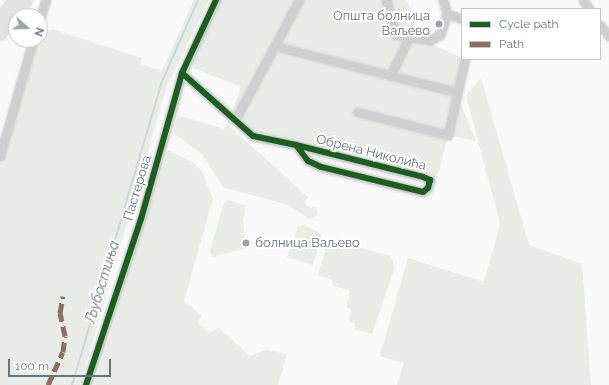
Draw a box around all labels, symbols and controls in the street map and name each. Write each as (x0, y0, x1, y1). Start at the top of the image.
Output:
north arrow (8, 8, 48, 48)
legend (461, 8, 601, 60)
place label: Општа болница Ваљево (333, 9, 430, 40)
text: Cycle path (499, 17, 558, 31)
marker: Општа болница Ваљево (433, 18, 445, 30)
text: N (31, 26, 46, 38)
text: Path (499, 37, 524, 51)
street label: Обрена Николића (315, 132, 427, 174)
street label: Пастерова (121, 154, 155, 222)
place label: болница Ваљево (255, 235, 360, 251)
marker: болница Ваљево (240, 237, 252, 249)
water label: Љубостиња (81, 239, 123, 325)
scale bar (10, 351, 113, 377)
text: 100 m (15, 359, 49, 373)

